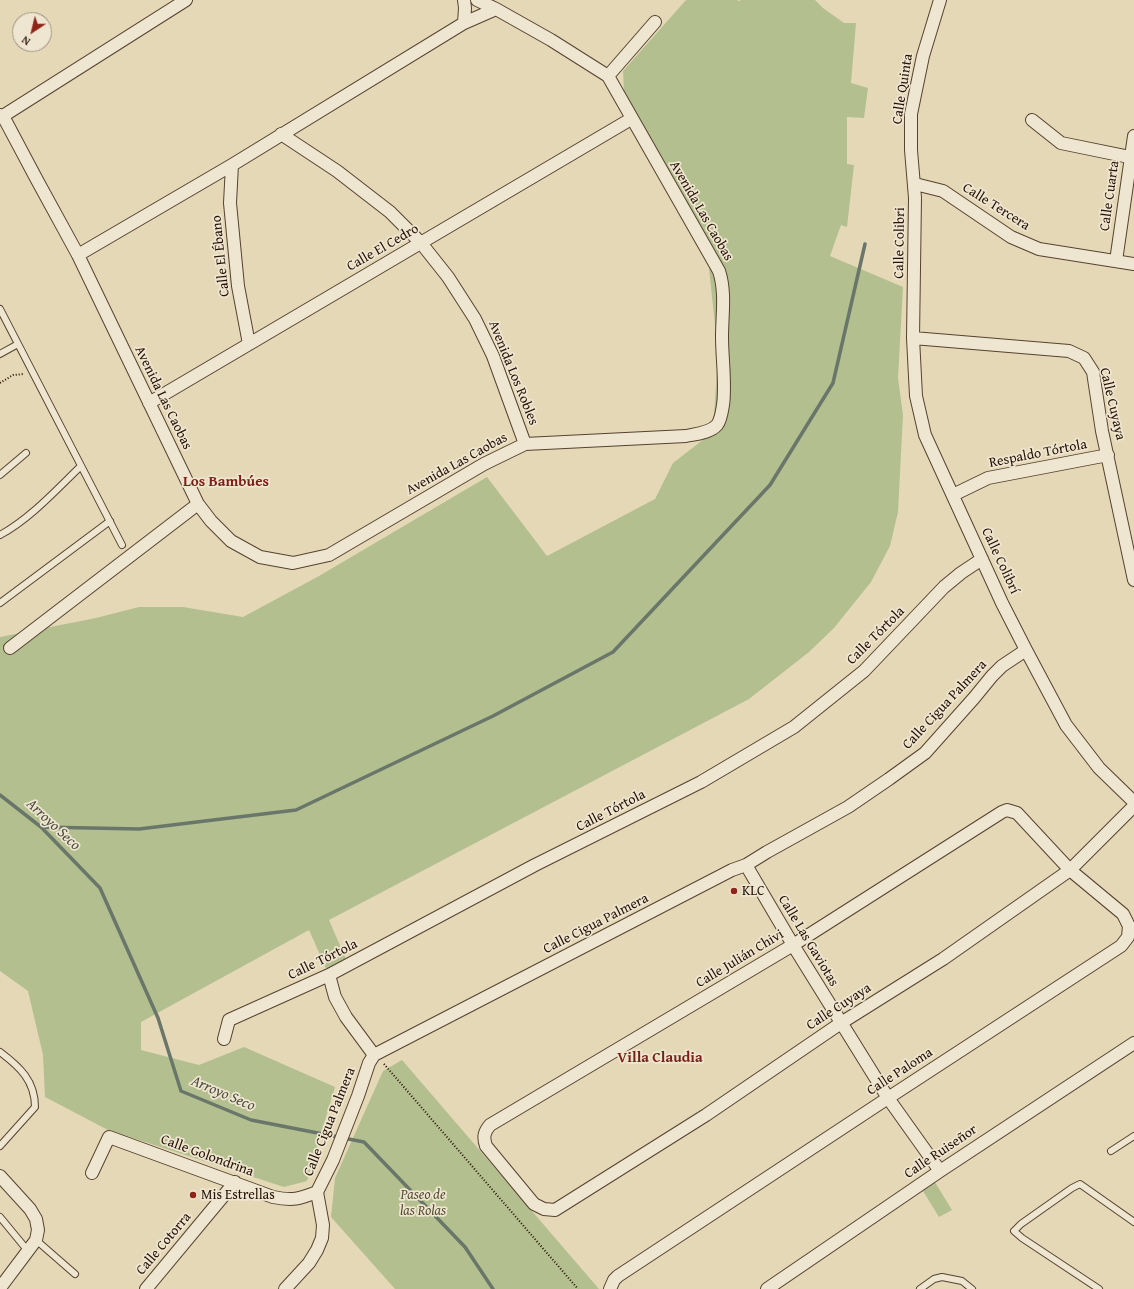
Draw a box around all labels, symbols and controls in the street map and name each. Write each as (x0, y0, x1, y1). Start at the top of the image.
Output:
north arrow (12, 12, 52, 52)
text: N (18, 32, 33, 50)
street label: Calle Quinta (889, 53, 917, 125)
street label: Avenida Las Caobas (666, 158, 736, 264)
street label: Calle Cuarta (1097, 160, 1123, 232)
street label: Calle Tercera (959, 180, 1033, 234)
street label: Calle Colibri (891, 207, 909, 279)
street label: Calle El Ébano (208, 214, 234, 298)
street label: Calle El Cedro (344, 221, 422, 275)
street label: Avenida Los Robles (484, 318, 542, 428)
street label: Avenida Las Caobas (131, 344, 195, 452)
street label: Calle Cuyaya (1096, 366, 1128, 442)
street label: Avenida Las Caobas (404, 429, 510, 499)
street label: Respaldo Tórtola (988, 436, 1088, 472)
district label: Los Bambúes (183, 473, 269, 491)
street label: Calle Colibrí (977, 525, 1023, 597)
street label: Calle Tórtola (843, 603, 909, 669)
street label: Calle Cigua Palmera (899, 657, 991, 753)
street label: Calle Tórtola (574, 786, 648, 836)
water label: Arroyo Seco (22, 795, 84, 855)
place label: KLC (742, 883, 765, 899)
marker: KLC (729, 886, 739, 896)
street label: Calle Cigua Palmera (541, 890, 651, 958)
street label: Calle Las Gaviotas (774, 892, 842, 990)
street label: Calle Julián Chivi (693, 926, 787, 992)
street label: Calle Tórtola (286, 936, 360, 984)
street label: Calle Cuyaya (804, 980, 874, 1034)
street label: Calle Paloma (864, 1045, 936, 1099)
district label: Villa Claudia (617, 1049, 703, 1067)
street label: Calle Cigua Palmera (301, 1065, 359, 1179)
water label: Arroyo Seco (188, 1073, 258, 1115)
street label: Calle Ruiseñor (901, 1121, 981, 1183)
street label: Calle Golondrina (158, 1131, 256, 1181)
place label: Mis Estrellas (201, 1187, 275, 1203)
park label: Paseo de las Rolas (400, 1187, 446, 1220)
marker: Mis Estrellas (188, 1190, 198, 1200)
street label: Calle Cotorra (133, 1209, 195, 1279)

